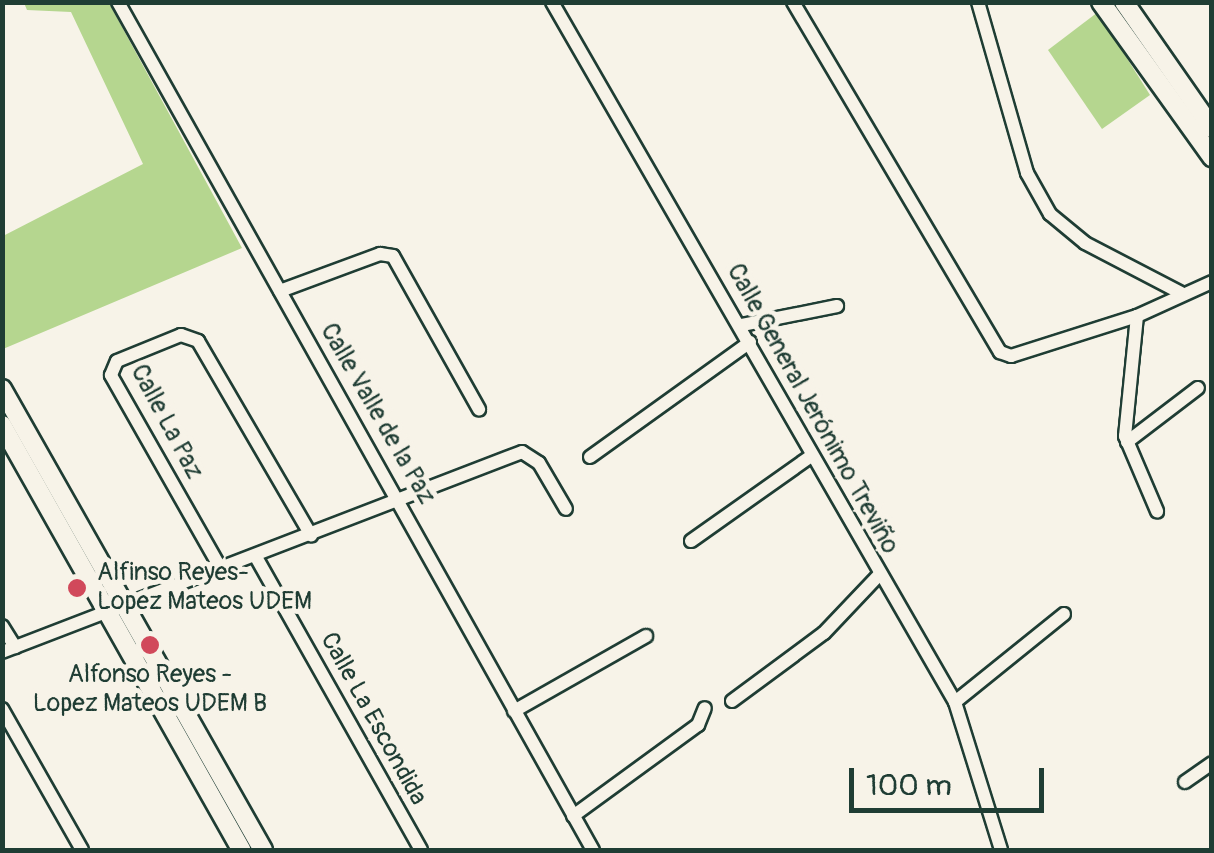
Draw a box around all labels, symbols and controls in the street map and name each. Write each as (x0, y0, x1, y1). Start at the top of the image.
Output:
street label: Calle General Jerónimo Treviño (720, 259, 904, 559)
street label: Calle Valle de la Paz (313, 318, 441, 510)
street label: Calle La Paz (123, 360, 209, 484)
place label: Alfinso Reyes- Lopez Mateos UDEM (97, 559, 312, 618)
marker: Alfinso Reyes- Lopez Mateos UDEM (66, 577, 88, 599)
street label: Calle La Escondida (313, 627, 433, 811)
marker: Alfonso Reyes - Lopez Mateos UDEM B (139, 634, 161, 656)
place label: Alfonso Reyes - Lopez Mateos UDEM B (33, 661, 267, 720)
scale bar (854, 748, 1049, 810)
text: 100 m (866, 767, 952, 804)

